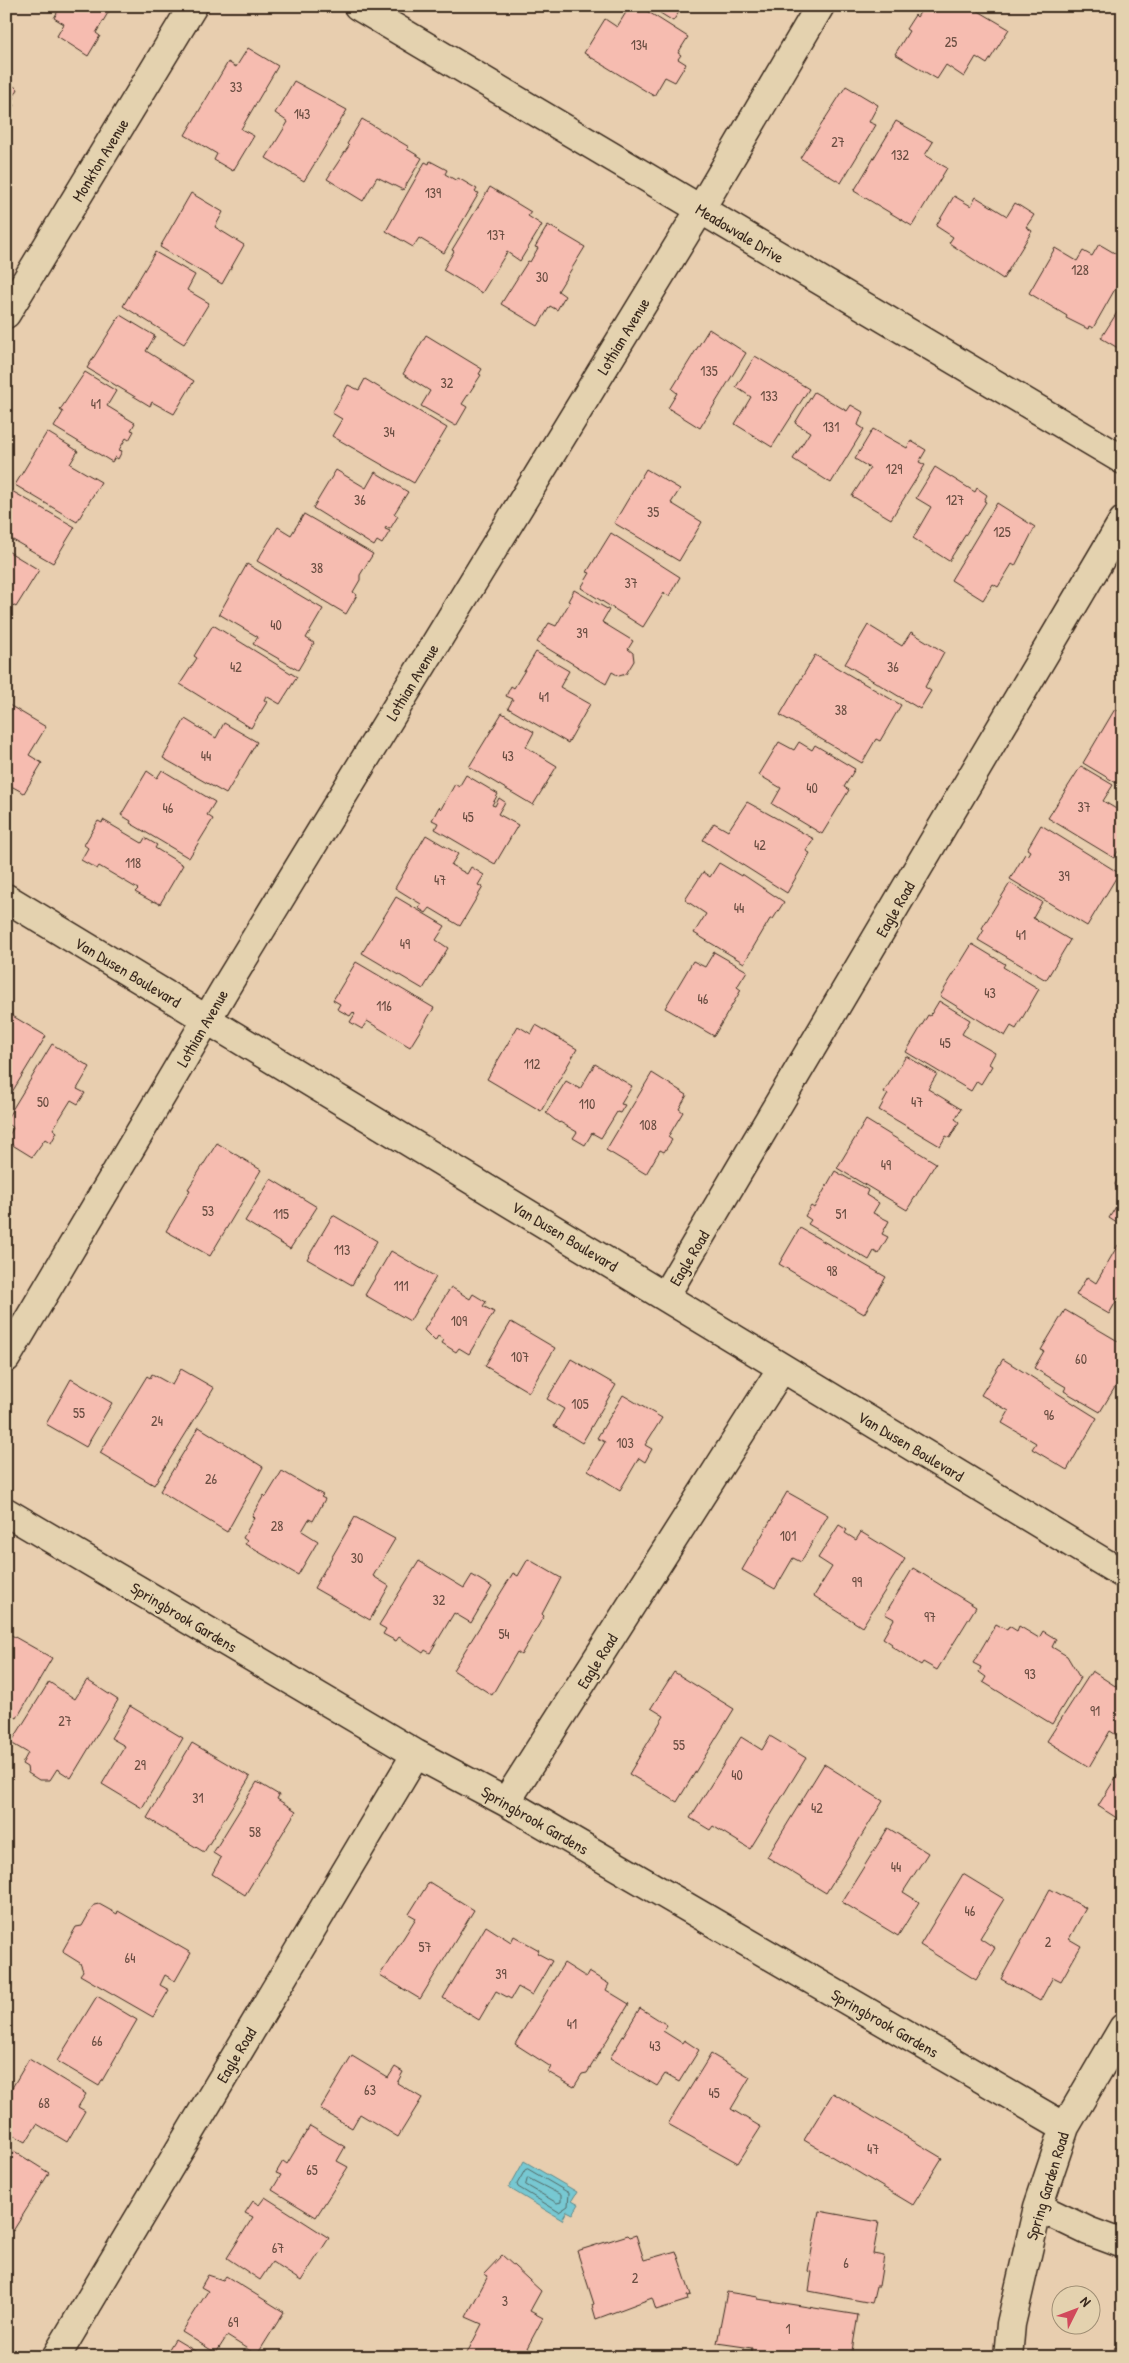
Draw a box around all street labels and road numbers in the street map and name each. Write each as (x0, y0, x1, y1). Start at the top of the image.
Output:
street label: Monkton Avenue (67, 114, 134, 206)
street label: Meadowvale Drive (692, 198, 789, 268)
street label: Lothian Avenue (591, 293, 655, 379)
street label: Lothian Avenue (380, 639, 444, 725)
street label: Eagle Road (870, 877, 920, 941)
street label: Van Dusen Boulevard (71, 932, 185, 1012)
street label: Lothian Avenue (171, 985, 233, 1071)
street label: Van Dusen Boulevard (508, 1196, 622, 1276)
street label: Eagle Road (664, 1226, 714, 1290)
street label: Van Dusen Boulevard (854, 1406, 968, 1486)
street label: Springbrook Gardens (127, 1577, 241, 1657)
street label: Eagle Road (572, 1629, 622, 1693)
street label: Springbrook Gardens (477, 1780, 593, 1860)
street label: Springbrook Gardens (827, 1983, 943, 2063)
street label: Eagle Road (211, 2023, 261, 2087)
street label: Spring Garden Road (1020, 2129, 1074, 2243)

